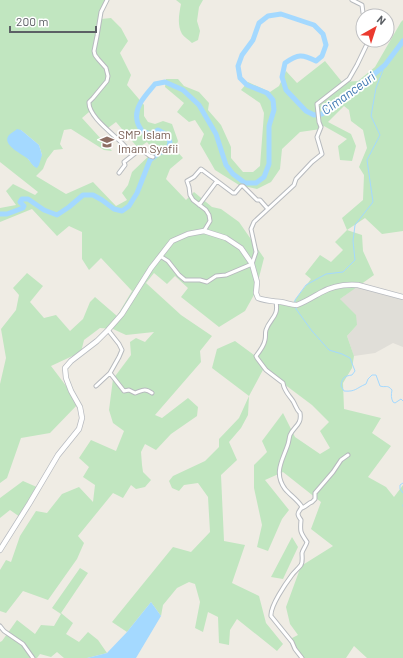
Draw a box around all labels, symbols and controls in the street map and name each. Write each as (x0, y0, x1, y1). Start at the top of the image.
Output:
scale bar (10, 8, 96, 34)
north arrow (355, 8, 395, 48)
text: N (375, 12, 389, 27)
text: 200 m (16, 14, 48, 28)
water label: Cimanceuri (318, 68, 379, 118)
place label: SMP Islam Imam Syafii (118, 127, 178, 155)
school or university icon: SMP Islam Imam Syafii (99, 134, 115, 150)

